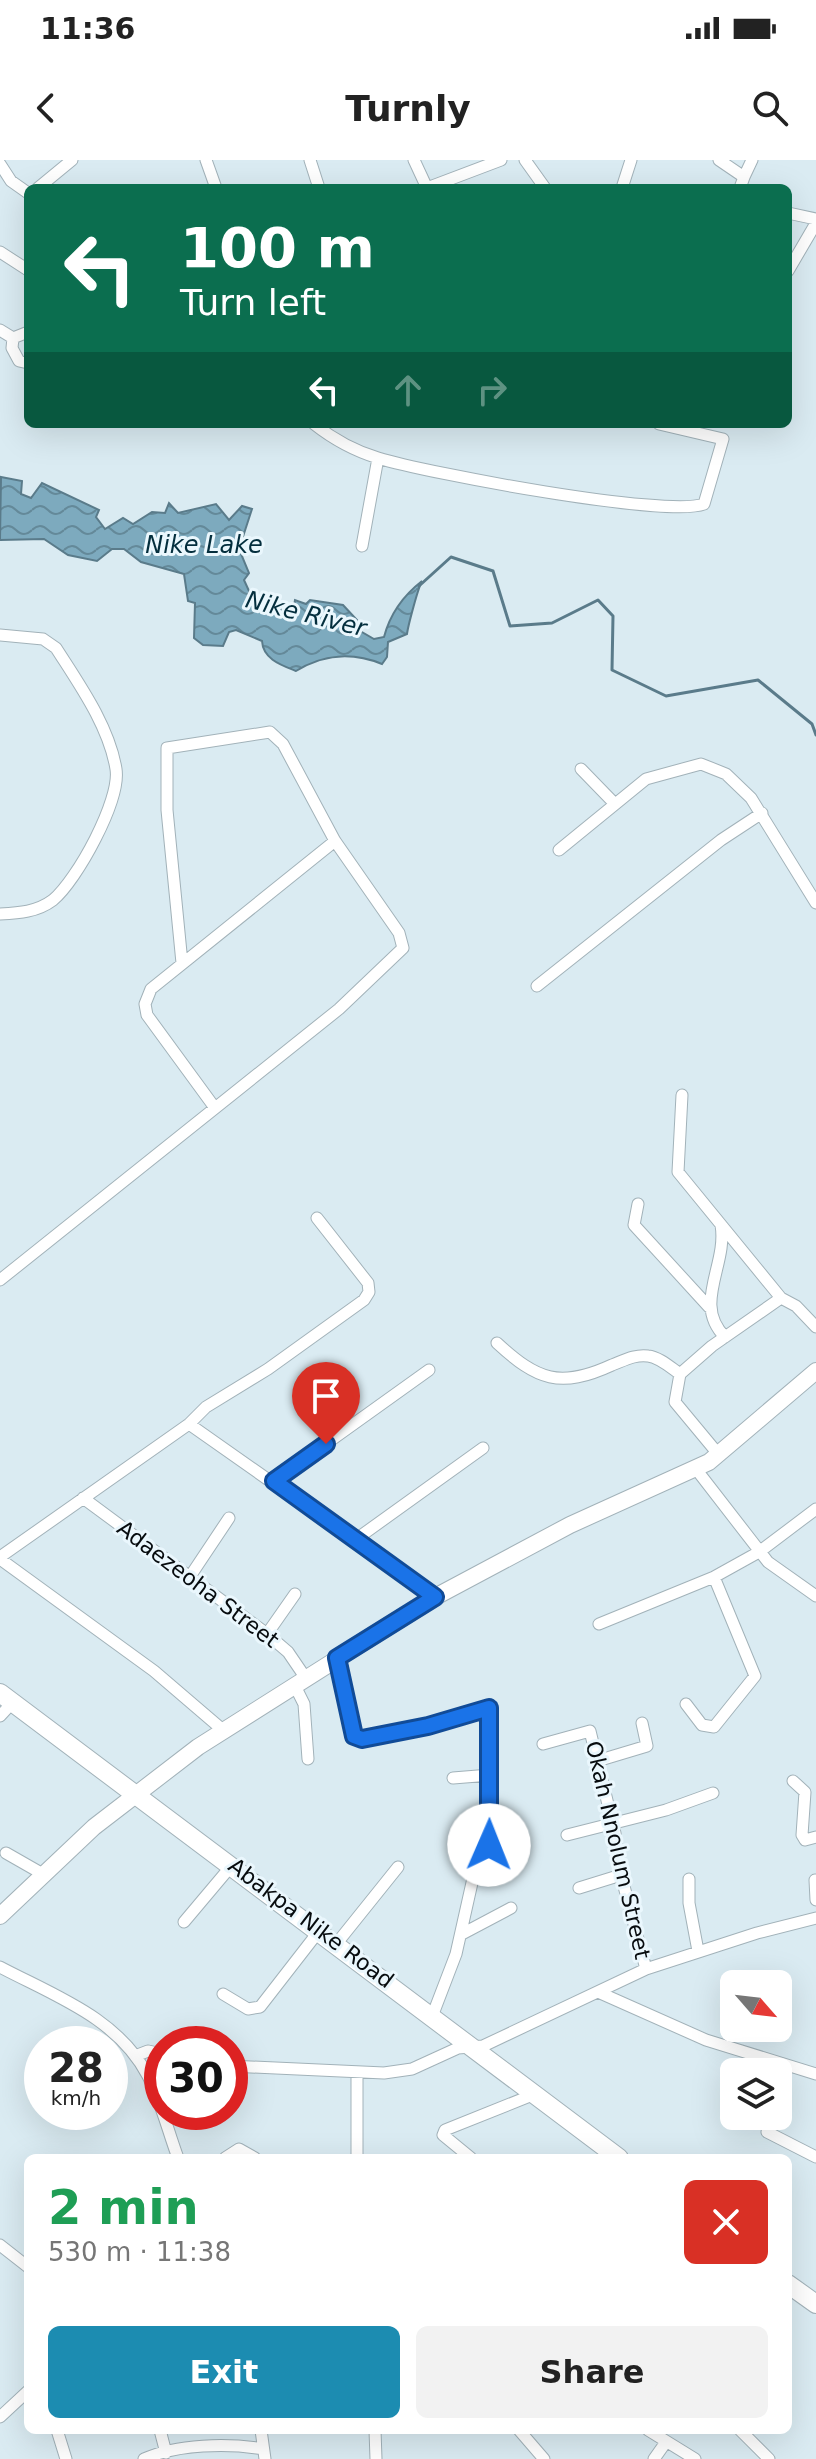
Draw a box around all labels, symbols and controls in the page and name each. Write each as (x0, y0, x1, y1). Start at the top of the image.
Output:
text: 11:36 (40, 11, 136, 46)
icon: back (24, 86, 68, 130)
icon: search (748, 86, 792, 130)
text: Turnly (345, 88, 471, 129)
text: 100 m (180, 215, 375, 280)
icon: left (48, 216, 152, 320)
text: Turn left (180, 282, 326, 323)
icon: left (302, 368, 346, 412)
icon: ahead (386, 368, 430, 412)
icon: right (470, 368, 514, 412)
water label: Nike Lake (145, 531, 263, 559)
water label: Nike River (243, 586, 371, 643)
pin (292, 1362, 360, 1444)
icon: arrive (304, 1374, 348, 1418)
street label: Adaezeoha Street (112, 1515, 284, 1653)
street label: Okah Nnolum Street (581, 1738, 655, 1962)
position arrow (447, 1803, 531, 1887)
street label: Abakpa Nike Road (224, 1853, 398, 1993)
north arrow (720, 1970, 792, 2042)
map controls (720, 1970, 792, 2130)
speed limit sign: 30 (144, 2026, 248, 2130)
text: 28 (48, 2045, 104, 2091)
button: layers (720, 2058, 792, 2130)
text: km/h (51, 2086, 101, 2110)
text: 2 min (48, 2179, 199, 2235)
button: close (684, 2180, 768, 2264)
text: 530 m · 11:38 (48, 2237, 231, 2267)
button: Exit (48, 2326, 400, 2418)
button: Share (416, 2326, 768, 2418)

